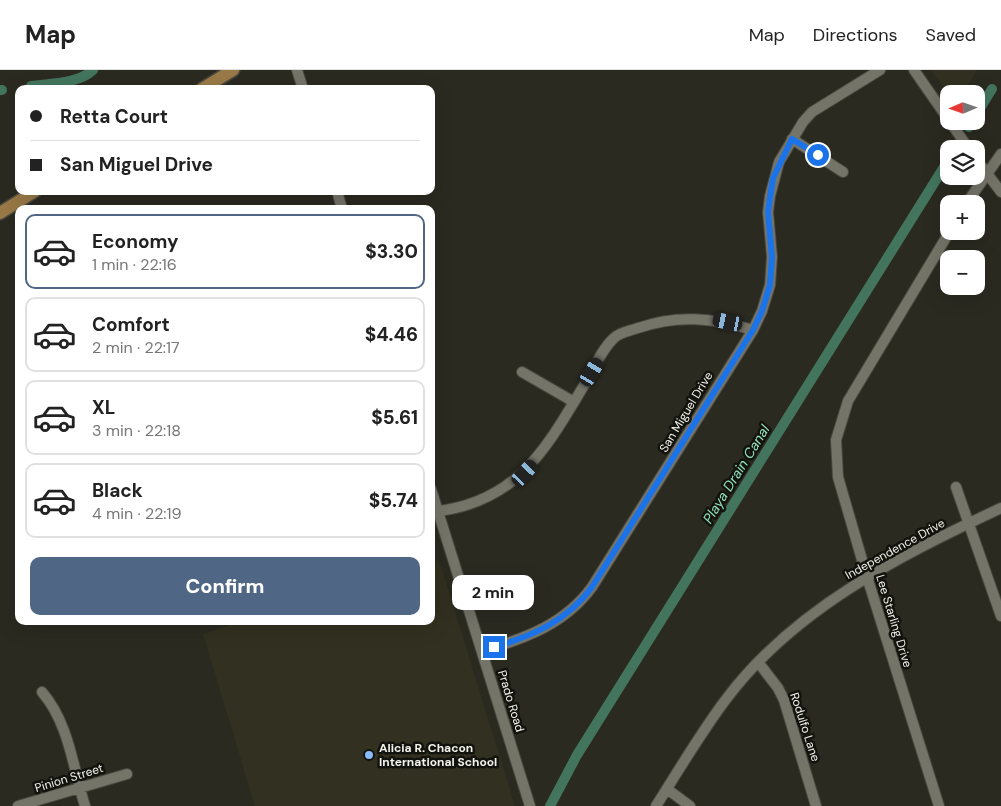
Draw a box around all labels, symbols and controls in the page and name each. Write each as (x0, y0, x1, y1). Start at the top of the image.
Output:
text: Map (25, 19, 76, 50)
text: Map (749, 23, 785, 47)
text: Directions (813, 23, 898, 47)
text: Saved (926, 23, 976, 47)
north arrow (940, 85, 985, 130)
map controls (940, 85, 985, 295)
text: Retta Court (60, 104, 168, 129)
button: layers (940, 140, 985, 185)
route start (807, 144, 829, 166)
text: San Miguel Drive (60, 152, 213, 177)
button: + (940, 195, 985, 240)
icon: car (32, 229, 77, 274)
text: Economy (92, 229, 179, 254)
text: $3.30 (365, 239, 418, 264)
button: − (940, 250, 985, 295)
text: 1 min · 22:16 (92, 254, 177, 275)
icon: car (32, 312, 77, 357)
text: Comfort (92, 312, 170, 337)
car (711, 312, 744, 332)
text: $4.46 (365, 322, 418, 347)
text: 2 min · 22:17 (92, 337, 180, 358)
car (577, 355, 606, 389)
street label: San Miguel Drive (656, 369, 716, 455)
icon: car (32, 395, 77, 440)
text: XL (92, 395, 115, 420)
text: $5.61 (371, 405, 418, 430)
text: 3 min · 22:18 (92, 420, 181, 441)
water label: Playa Drain Canal (699, 421, 774, 527)
car (509, 457, 540, 489)
icon: car (32, 478, 77, 523)
text: Black (92, 478, 143, 503)
text: $5.74 (369, 488, 418, 513)
text: 4 min · 22:19 (92, 503, 182, 524)
street label: Independence Drive (842, 515, 948, 583)
button: Confirm (30, 557, 420, 615)
street label: Lee Starling Drive (872, 573, 916, 670)
callout: 2 min (453, 574, 535, 610)
text: 2 min (472, 582, 514, 603)
route end (483, 636, 505, 658)
street label: Prado Road (494, 668, 528, 734)
street label: Rodulfo Lane (786, 690, 824, 764)
place label: Alicia R. Chacon International School (379, 740, 497, 770)
marker: Alicia R. Chacon International School (363, 749, 375, 761)
street label: Pinion Street (33, 760, 105, 796)

